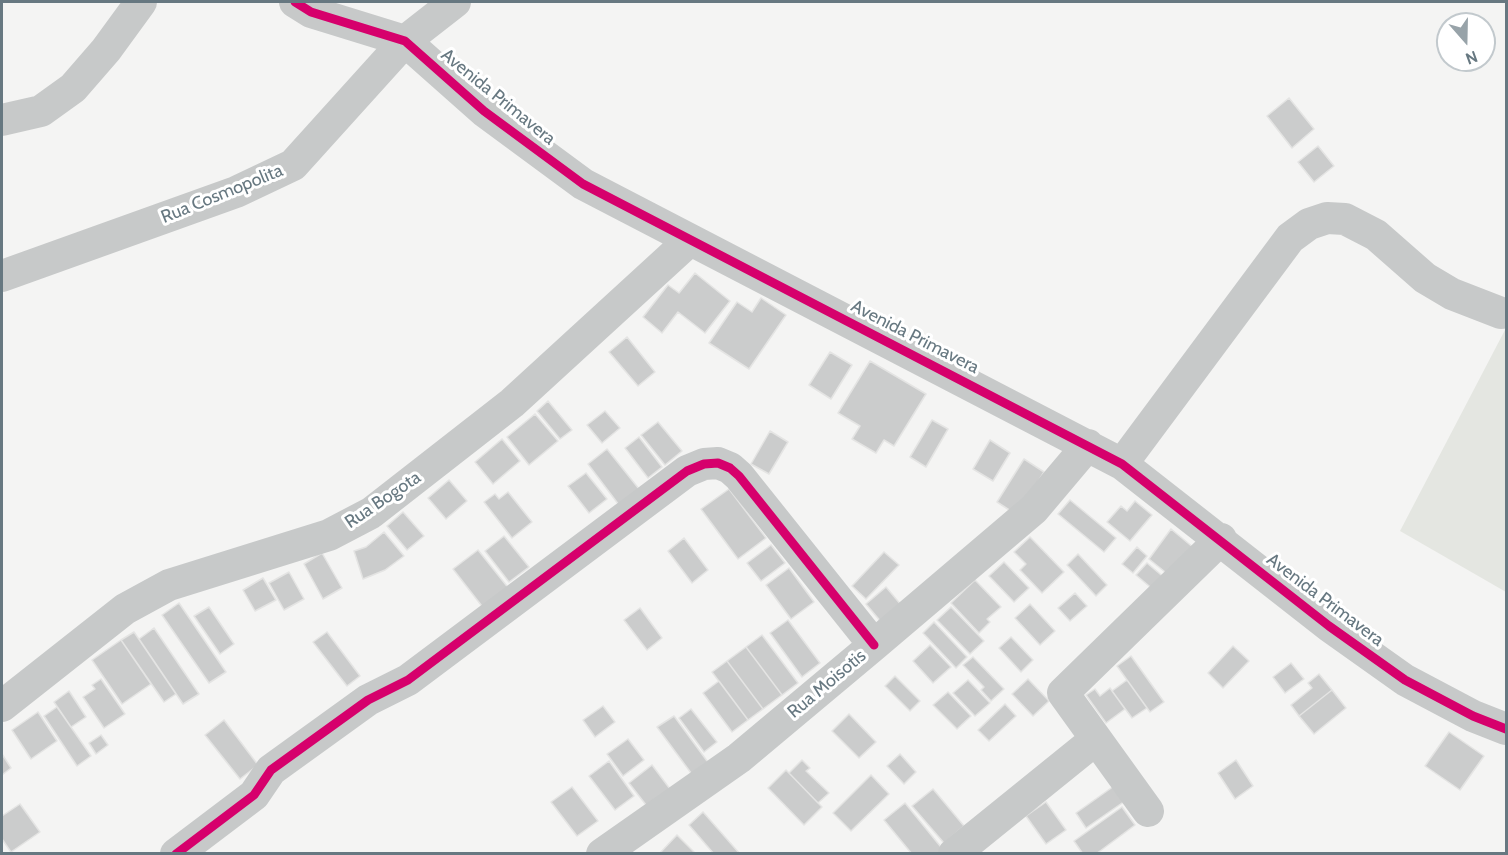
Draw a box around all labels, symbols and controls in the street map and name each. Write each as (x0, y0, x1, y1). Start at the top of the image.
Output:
north arrow (1436, 12, 1496, 72)
street label: Avenida Primavera (436, 44, 560, 150)
text: N (1463, 47, 1480, 68)
street label: Rua Cosmopolita (158, 160, 286, 228)
street label: Avenida Primavera (847, 295, 983, 379)
street label: Rua Bogota (341, 467, 425, 533)
street label: Avenida Primavera (1262, 549, 1388, 651)
street label: Rua Moisotis (784, 645, 870, 723)

